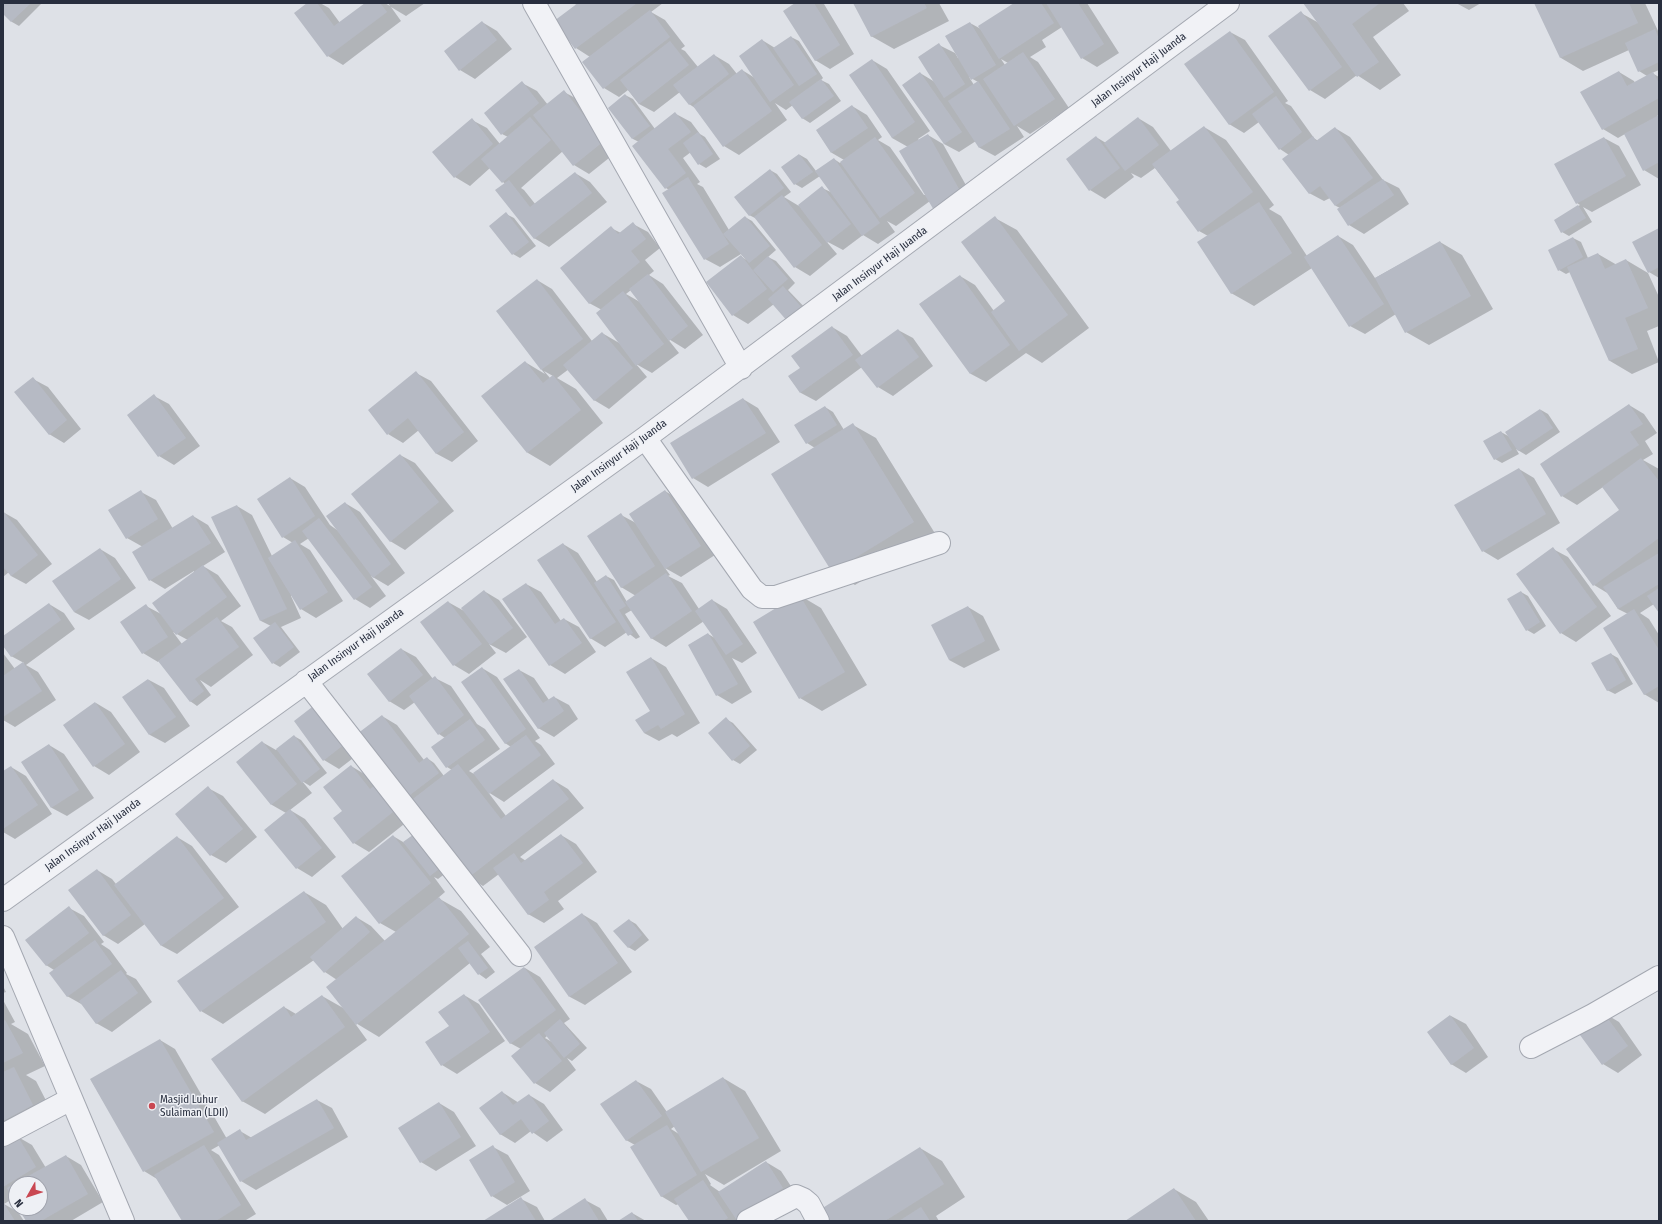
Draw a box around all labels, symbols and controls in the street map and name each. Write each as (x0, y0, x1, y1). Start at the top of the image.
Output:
street label: Jalan Insinyur Haji Juanda (1089, 30, 1189, 110)
street label: Jalan Insinyur Haji Juanda (830, 224, 930, 304)
street label: Jalan Insinyur Haji Juanda (569, 417, 669, 495)
street label: Jalan Insinyur Haji Juanda (306, 606, 406, 684)
street label: Jalan Insinyur Haji Juanda (43, 796, 143, 874)
place label: Masjid Luhur Sulaiman (LDII) (160, 1093, 228, 1119)
marker: Masjid Luhur Sulaiman (LDII) (147, 1101, 157, 1111)
north arrow (8, 1176, 48, 1216)
text: N (12, 1197, 26, 1210)

